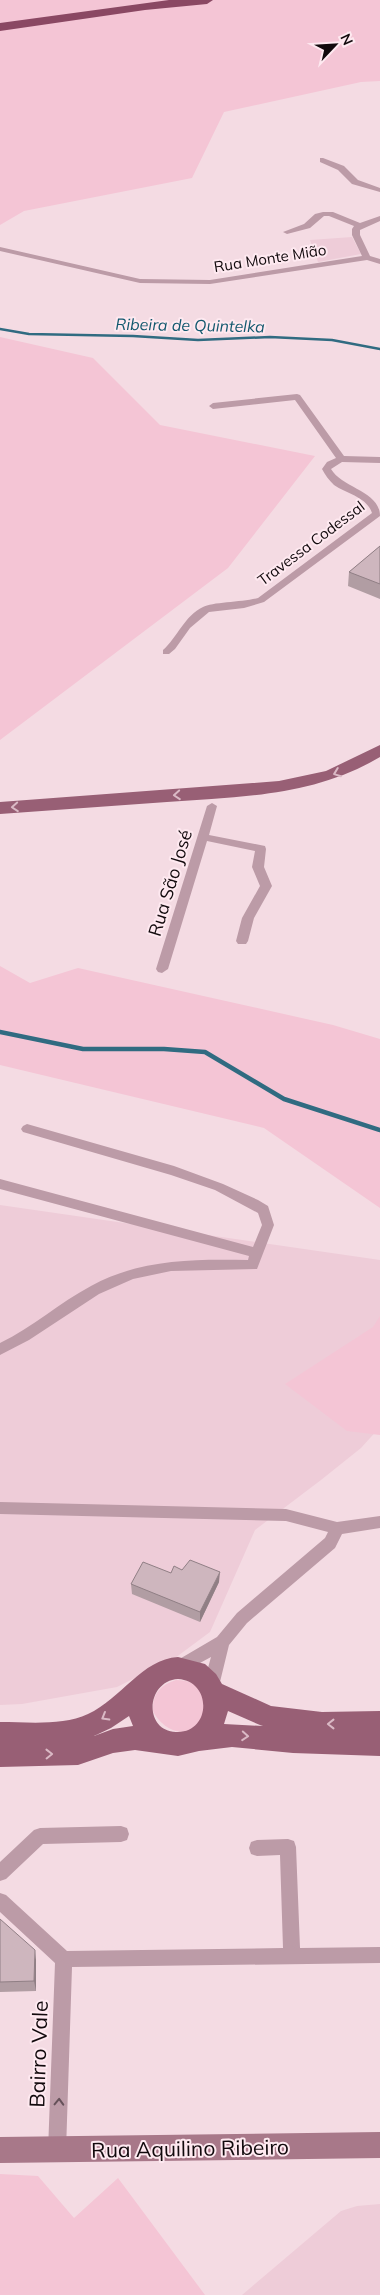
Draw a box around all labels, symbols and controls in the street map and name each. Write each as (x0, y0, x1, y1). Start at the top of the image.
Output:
north arrow (310, 20, 360, 70)
text: N (336, 31, 357, 48)
street label: Rua Monte Mião (212, 240, 328, 276)
water label: Ribeira de Quintelka (115, 314, 265, 336)
street label: Travessa Codessal (254, 497, 368, 589)
one-way arrow (333, 767, 342, 778)
one-way arrow (173, 790, 181, 801)
one-way arrow (11, 802, 19, 813)
street label: Rua São José (143, 827, 197, 939)
one-way arrow (101, 1711, 110, 1721)
one-way arrow (327, 1719, 335, 1729)
one-way arrow (242, 1730, 250, 1741)
one-way arrow (45, 1749, 53, 1759)
street label: Bairro Vale (23, 2000, 53, 2108)
one-way arrow (54, 2098, 64, 2106)
street label: Rua Aquilino Ribeiro (91, 2133, 289, 2163)

